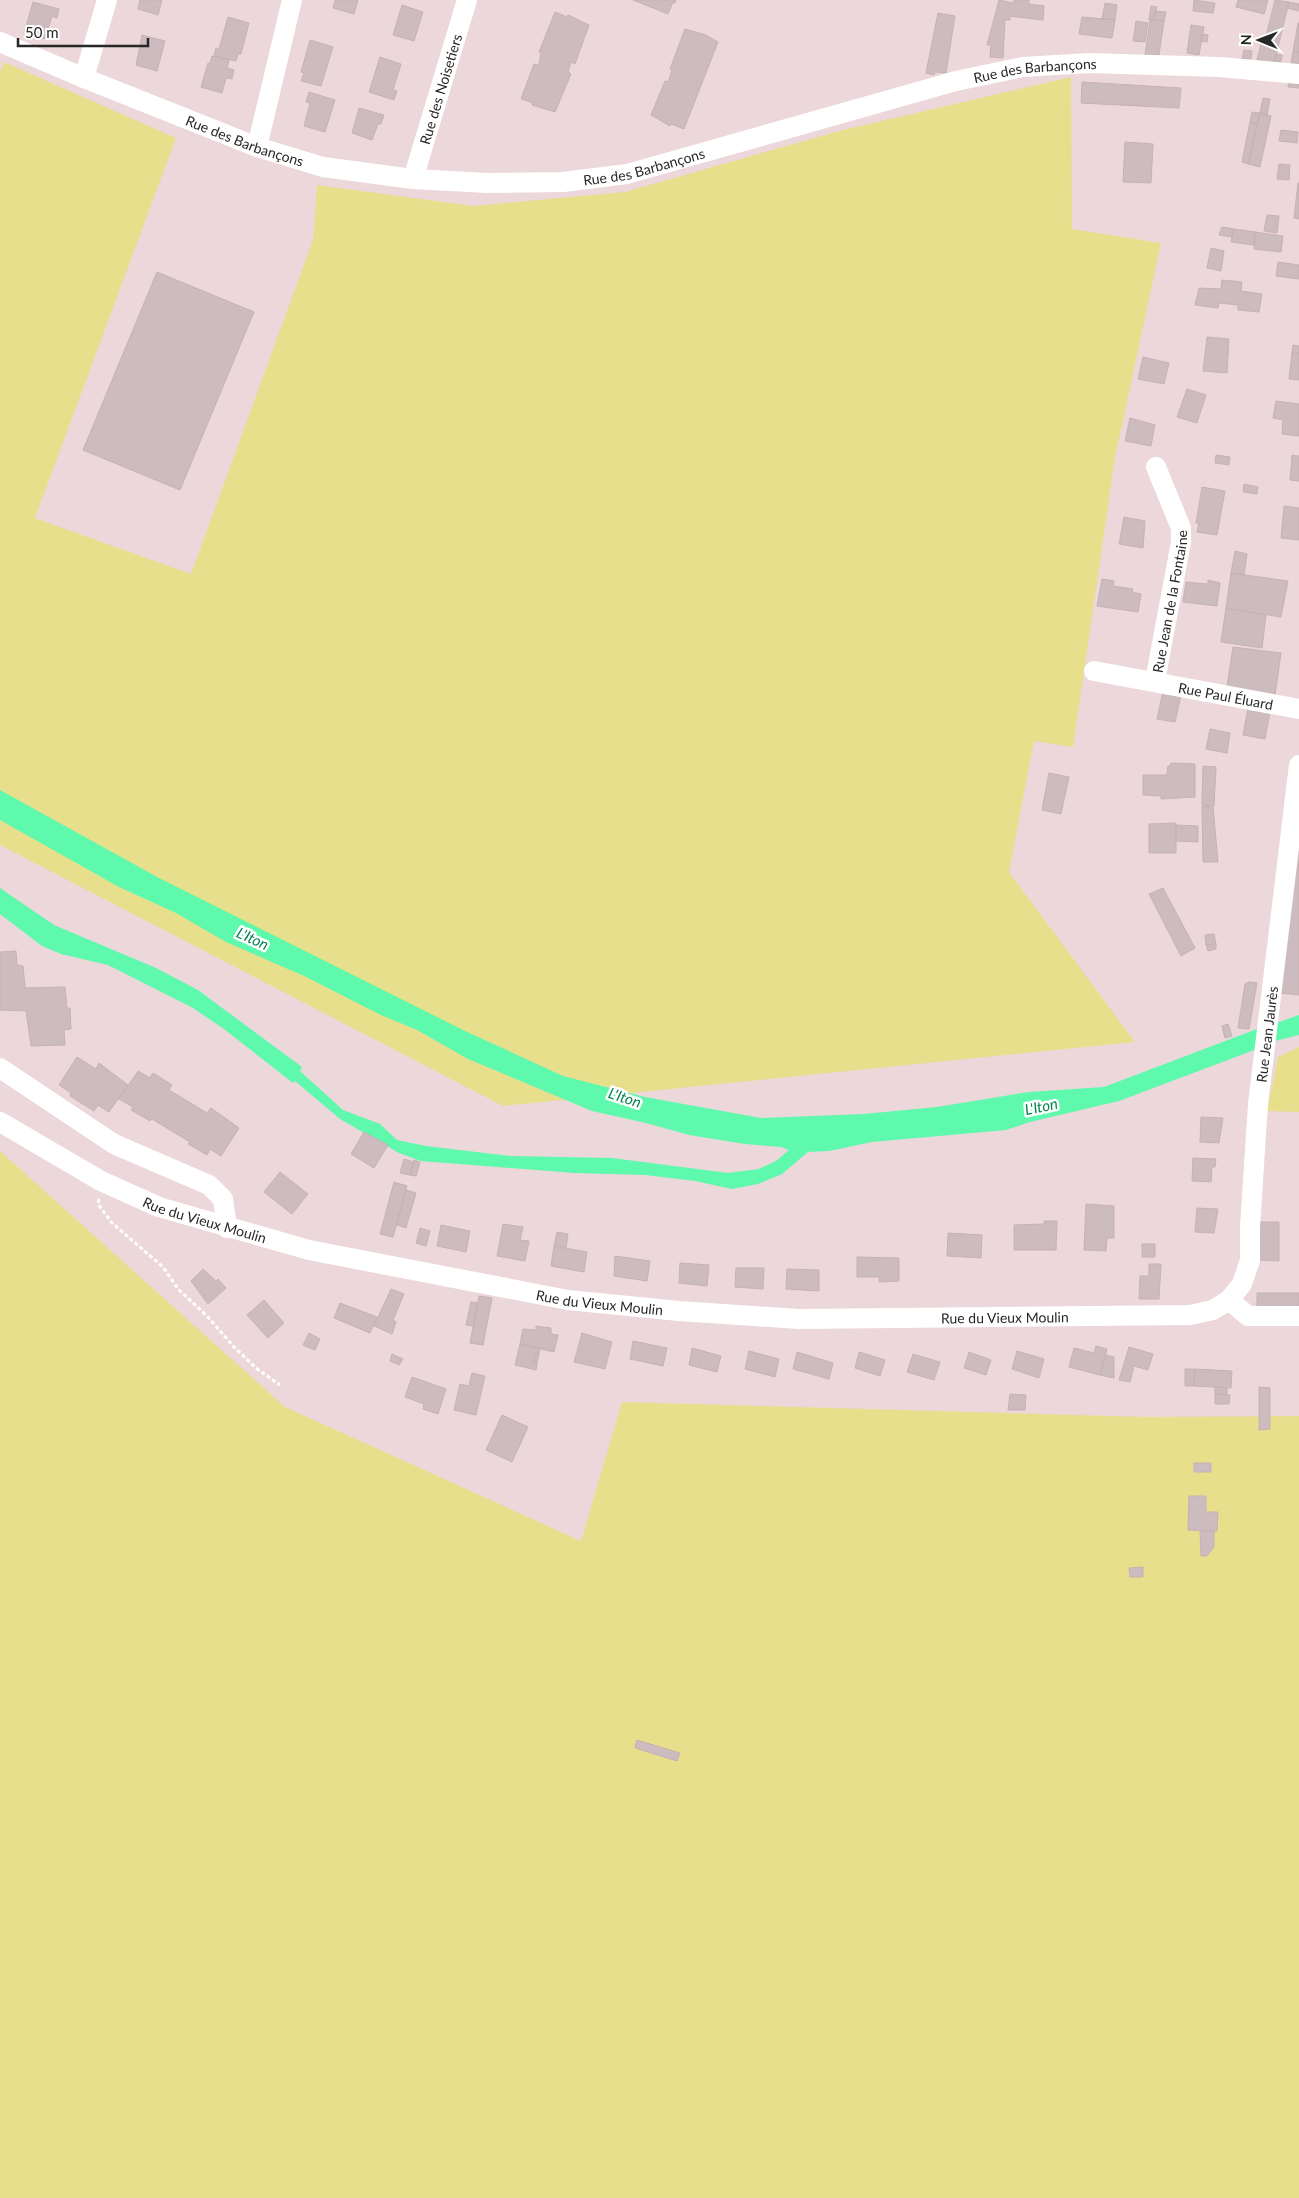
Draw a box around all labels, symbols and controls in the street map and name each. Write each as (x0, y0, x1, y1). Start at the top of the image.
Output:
scale bar (18, 15, 148, 47)
north arrow (1234, 15, 1284, 65)
text: 50 m (25, 23, 59, 41)
street label: Rue des Noisetiers (415, 32, 465, 146)
text: N (1237, 34, 1254, 45)
street label: Rue des Barbançons (972, 54, 1097, 86)
street label: Rue des Barbançons (183, 111, 306, 169)
street label: Rue des Barbançons (582, 144, 706, 188)
street label: Rue Jean de la Fontaine (1148, 530, 1190, 674)
street label: Rue Paul Éluard (1177, 678, 1274, 713)
water label: L'Iton (234, 923, 272, 953)
street label: Rue Jean Jaurès (1252, 985, 1281, 1083)
water label: L'Iton (606, 1083, 644, 1111)
water label: L'Iton (1023, 1094, 1059, 1118)
street label: Rue du Vieux Moulin (141, 1193, 268, 1246)
street label: Rue du Vieux Moulin (535, 1286, 664, 1318)
street label: Rue du Vieux Moulin (941, 1308, 1069, 1326)

